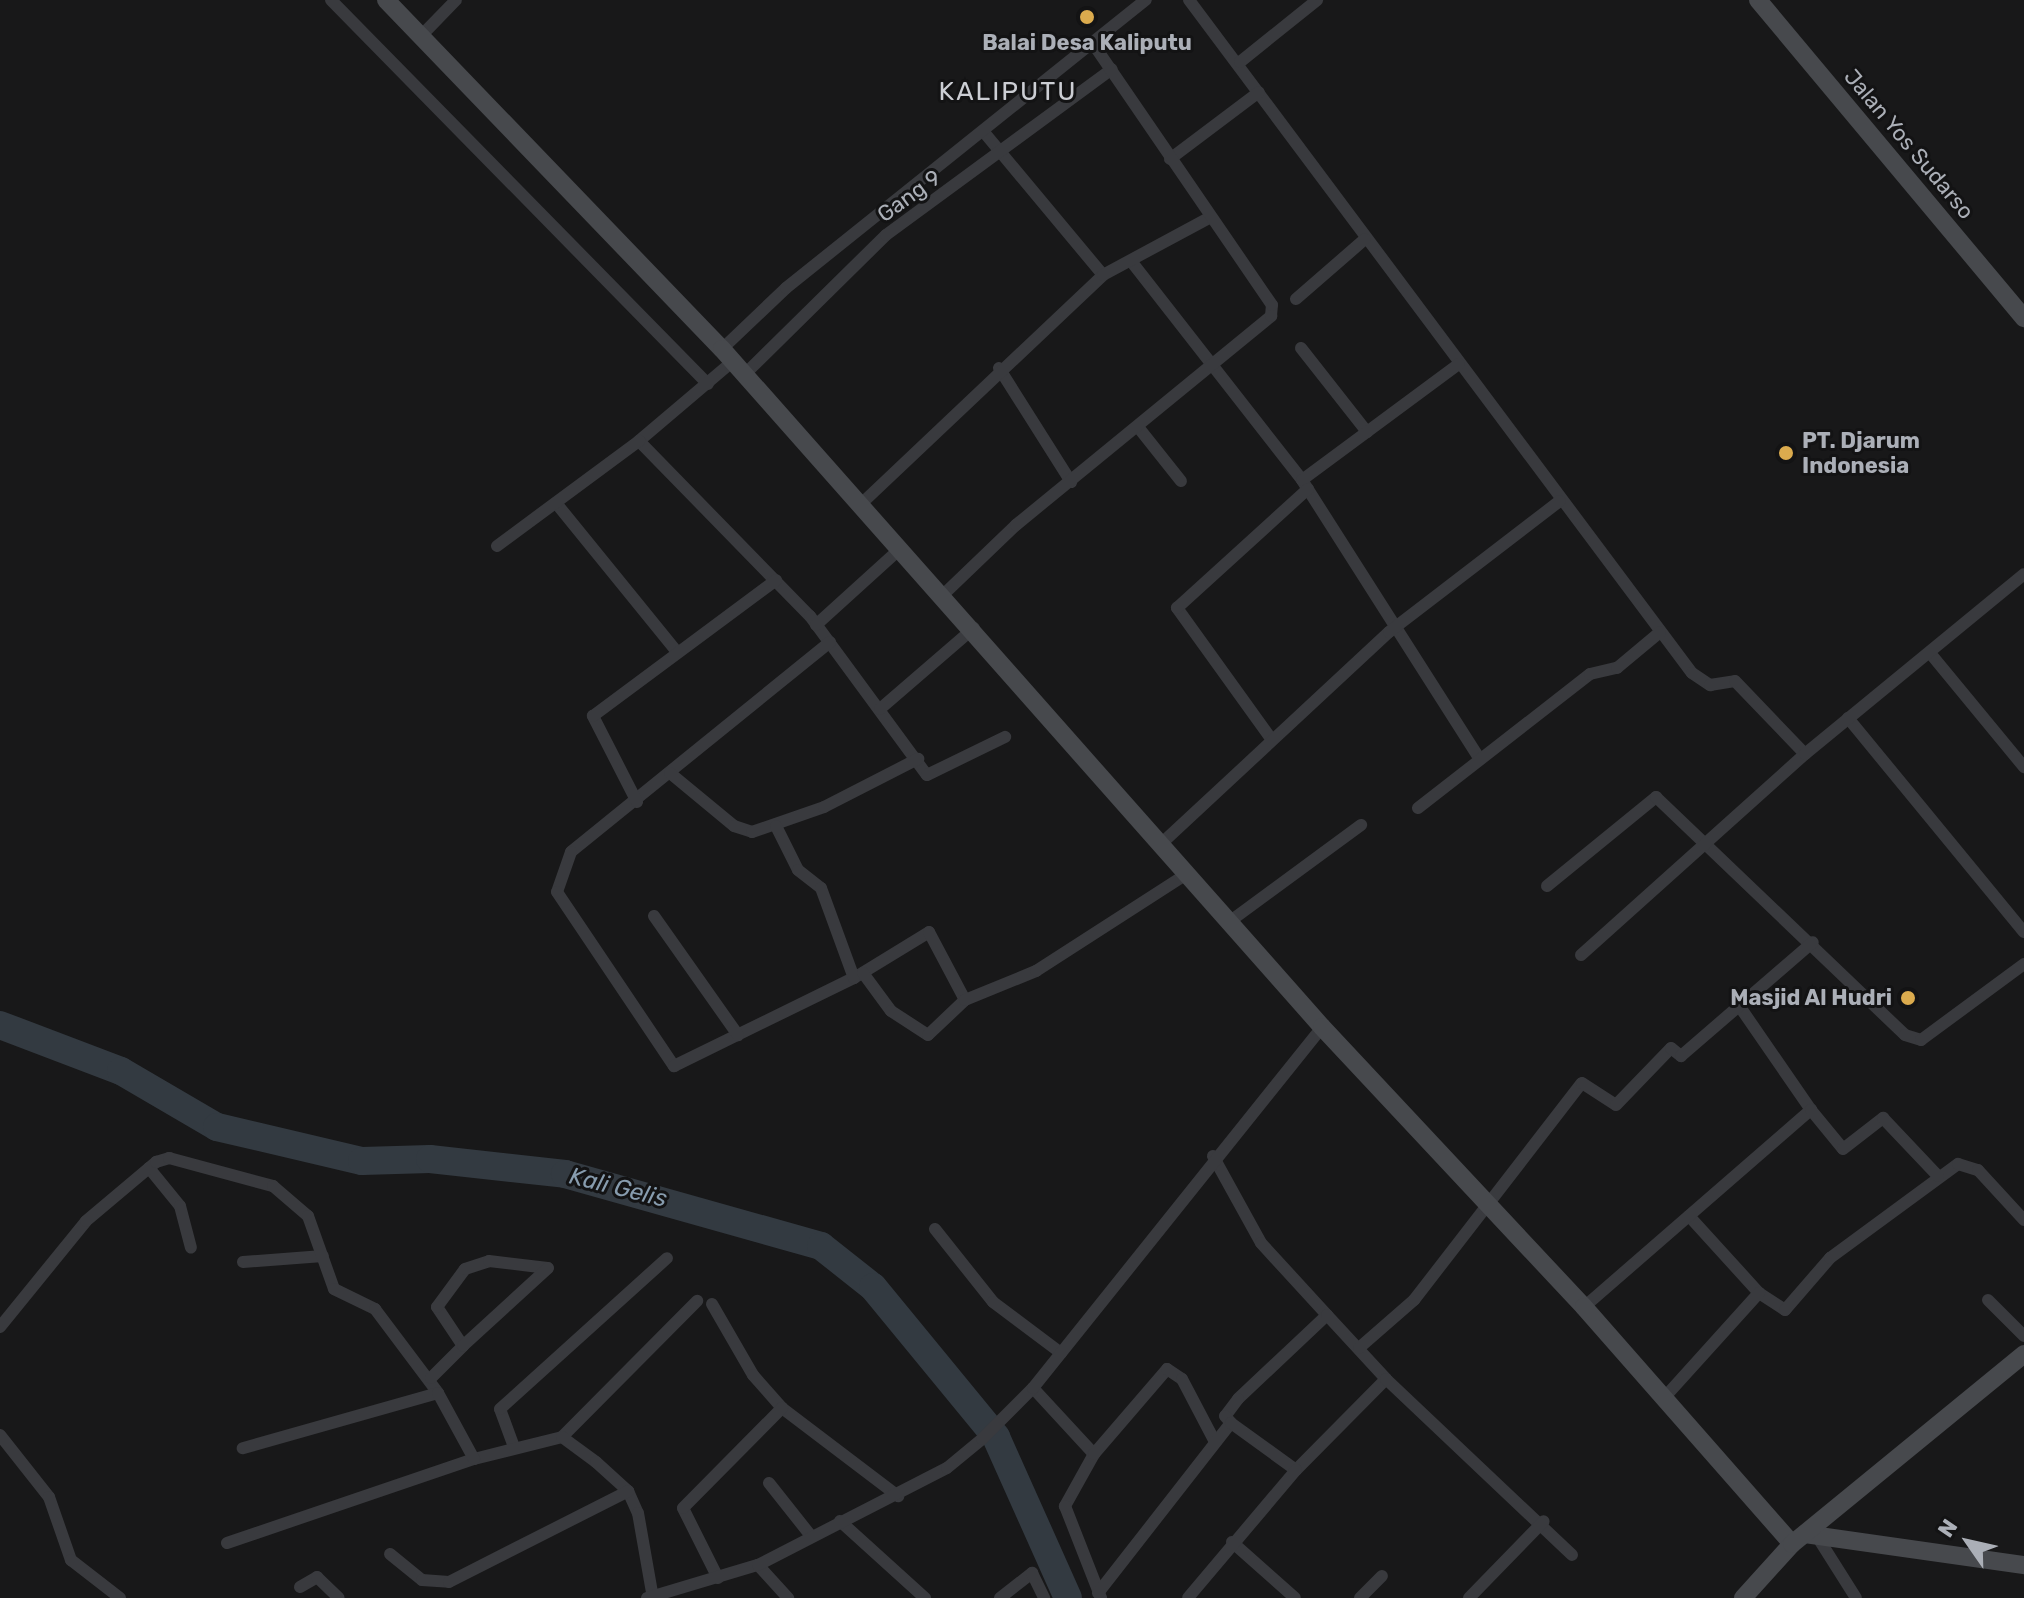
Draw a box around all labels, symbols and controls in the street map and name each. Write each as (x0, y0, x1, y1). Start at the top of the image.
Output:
marker: Balai Desa Kaliputu (1078, 8, 1096, 26)
place label: Balai Desa Kaliputu (982, 30, 1192, 56)
street label: Jalan Yos Sudarso (1838, 63, 1980, 225)
district label: KALIPUTU (939, 76, 1077, 108)
street label: Gang 9 (872, 164, 946, 228)
place label: PT. Djarum Indonesia (1802, 427, 1920, 478)
marker: PT. Djarum Indonesia (1777, 444, 1795, 462)
place label: Masjid Al Hudri (1730, 985, 1892, 1011)
marker: Masjid Al Hudri (1899, 989, 1917, 1007)
water label: Kali Gelis (566, 1162, 670, 1214)
north arrow (1928, 1502, 2008, 1582)
text: N (1932, 1514, 1963, 1542)

